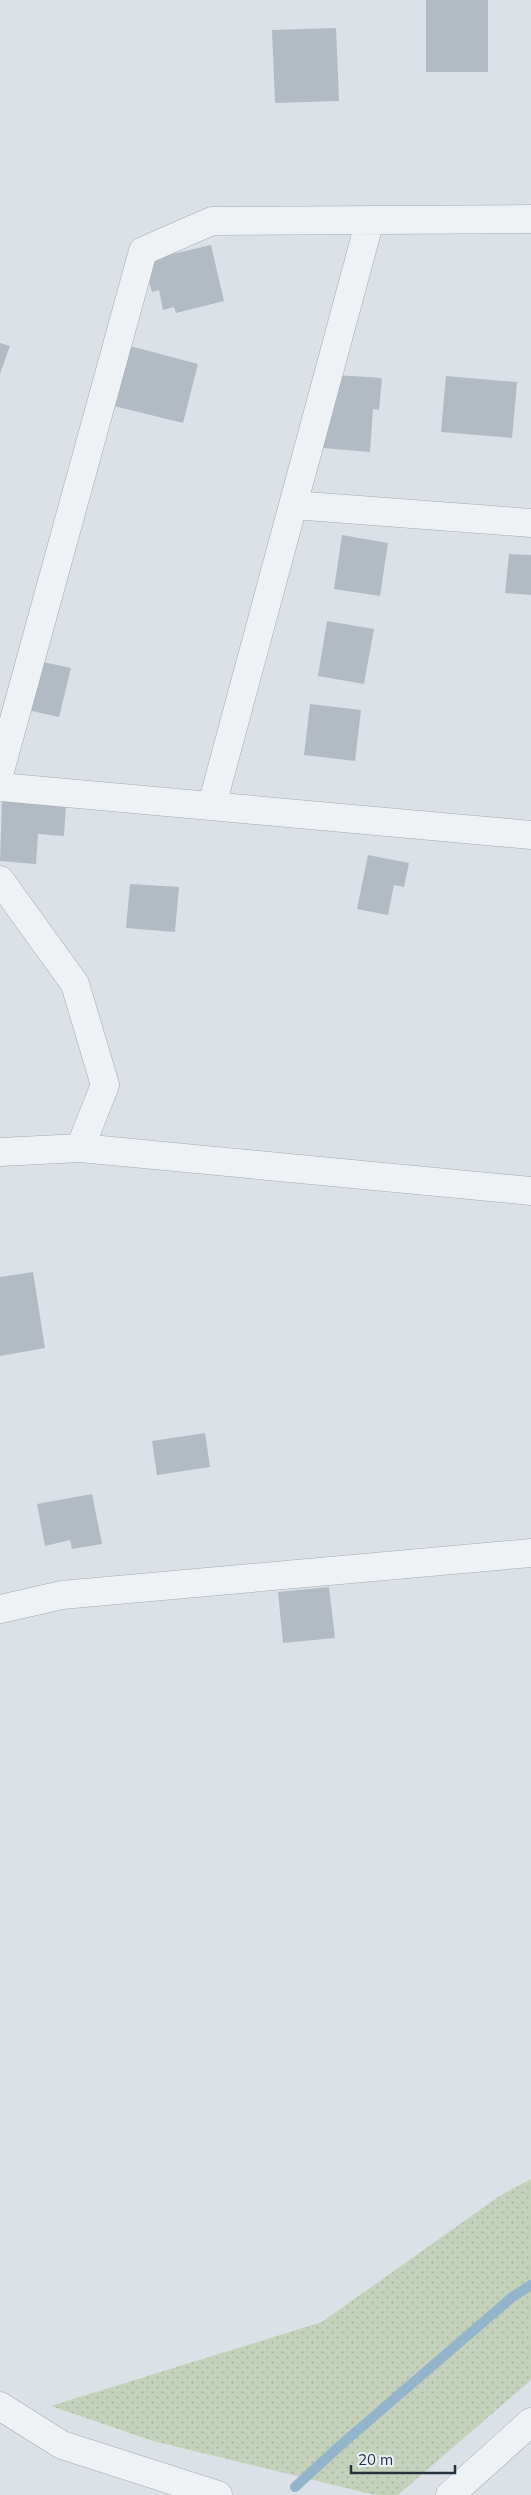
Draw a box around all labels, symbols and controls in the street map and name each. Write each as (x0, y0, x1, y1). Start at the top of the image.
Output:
scale bar (351, 2442, 455, 2474)
text: 20 m (358, 2450, 393, 2469)

